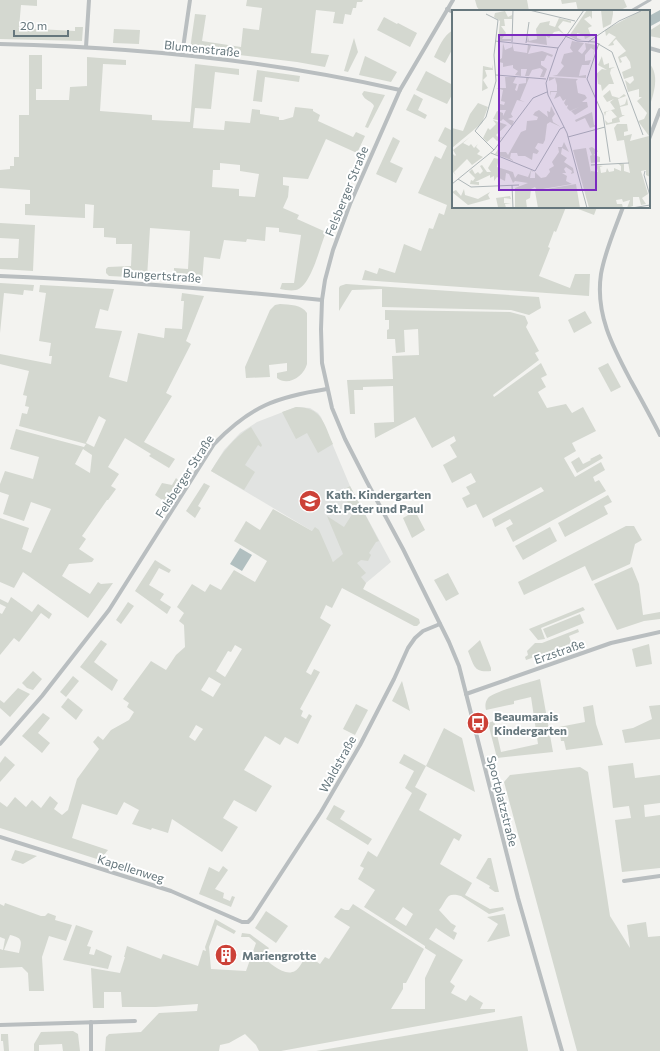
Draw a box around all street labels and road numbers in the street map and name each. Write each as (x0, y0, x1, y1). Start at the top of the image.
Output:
street label: Blumenstraße (163, 37, 241, 59)
street label: Felsberger Straße (322, 144, 370, 238)
street label: Bungertstraße (122, 265, 202, 285)
street label: Felsberger Straße (152, 432, 216, 520)
street label: Erzstraße (532, 636, 586, 666)
street label: Waldstraße (316, 733, 358, 795)
street label: Sportplatzstraße (485, 754, 521, 848)
street label: Kapellenweg (96, 851, 167, 885)

